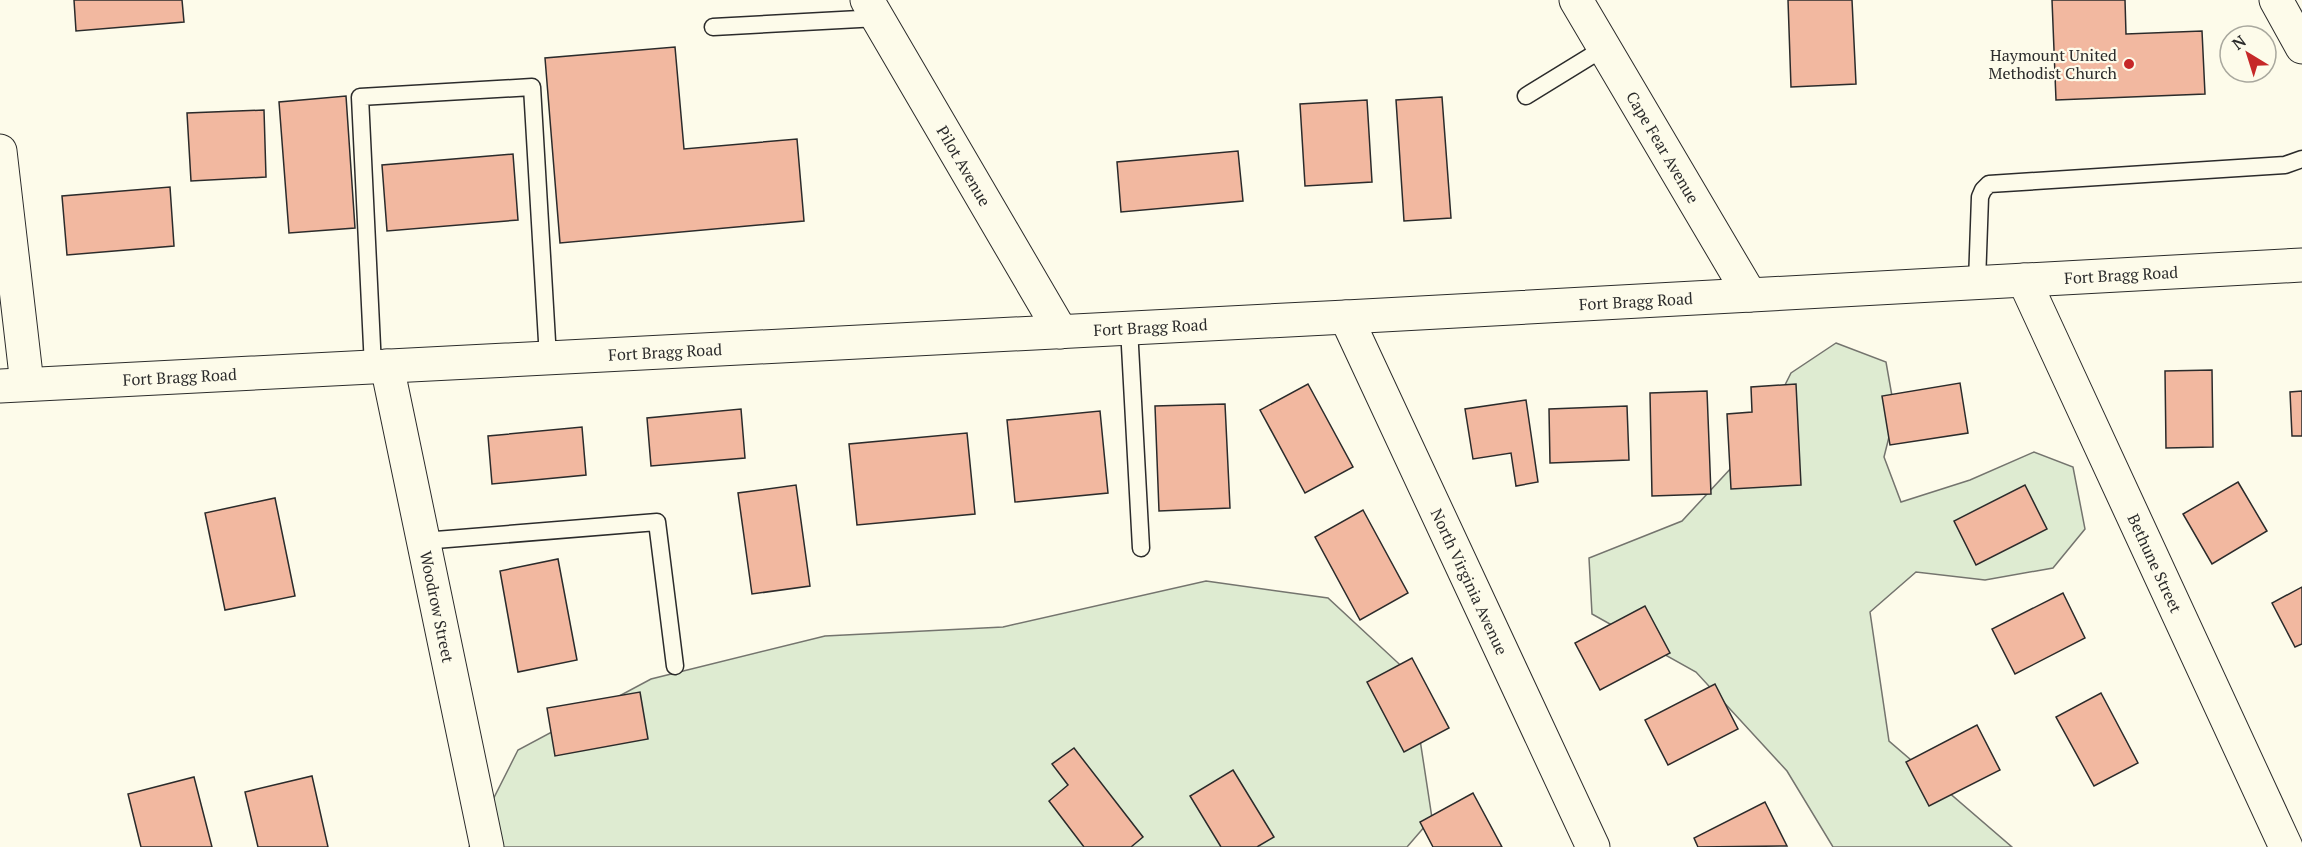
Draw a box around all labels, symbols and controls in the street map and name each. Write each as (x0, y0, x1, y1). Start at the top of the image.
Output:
north arrow (2218, 24, 2278, 84)
text: N (2227, 30, 2250, 55)
place label: Haymount United Methodist Church (1989, 44, 2118, 84)
marker: Haymount United Methodist Church (2122, 57, 2136, 71)
street label: Cape Fear Avenue (1621, 87, 1704, 207)
street label: Pilot Avenue (932, 121, 996, 210)
street label: Fort Bragg Road (2064, 261, 2179, 289)
street label: Fort Bragg Road (1578, 287, 1693, 315)
street label: Fort Bragg Road (1093, 313, 1208, 341)
street label: Fort Bragg Road (608, 338, 723, 366)
street label: Fort Bragg Road (122, 363, 237, 391)
street label: North Virginia Avenue (1426, 505, 1513, 658)
street label: Bethune Street (2123, 510, 2187, 616)
street label: Woodrow Street (415, 549, 459, 665)

